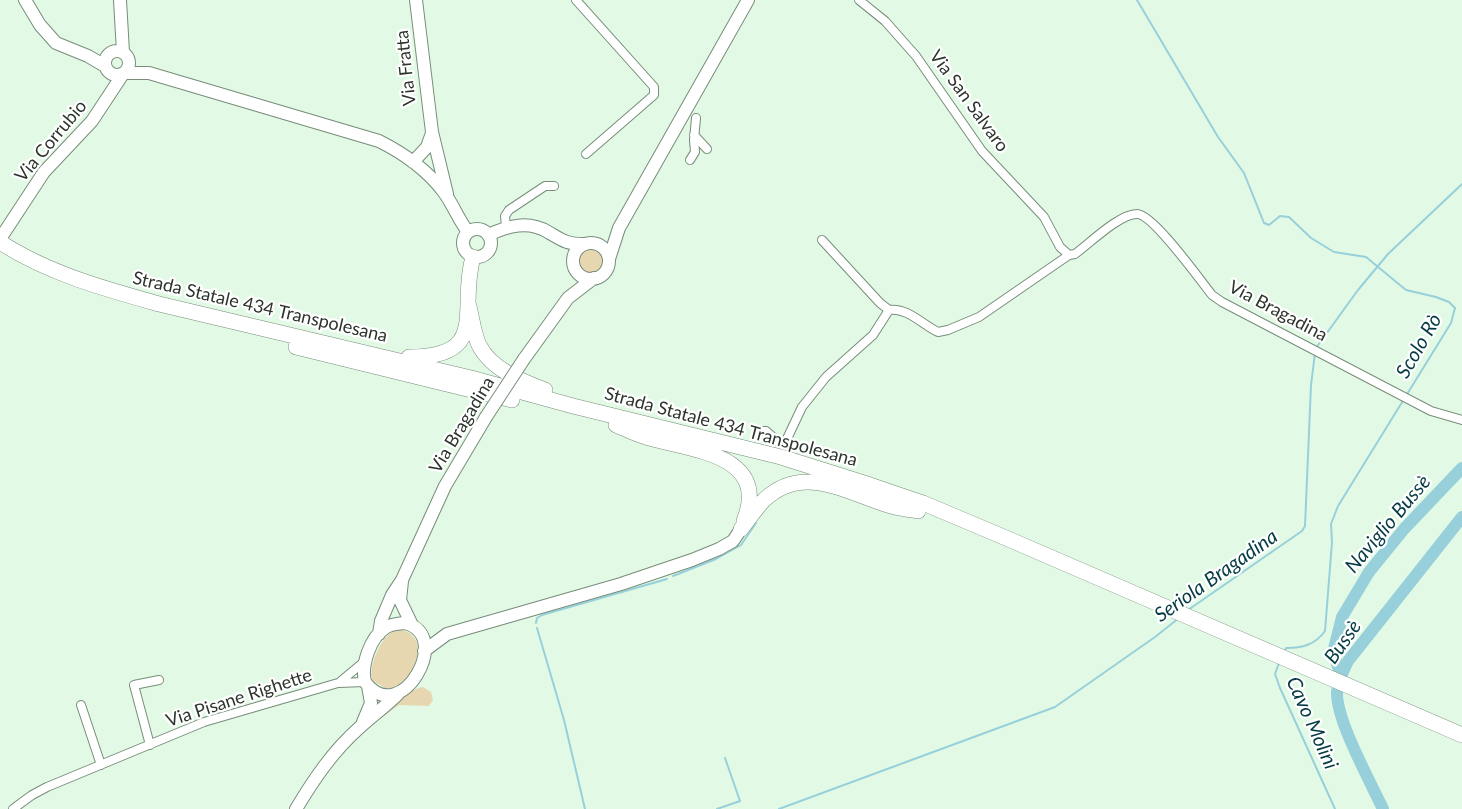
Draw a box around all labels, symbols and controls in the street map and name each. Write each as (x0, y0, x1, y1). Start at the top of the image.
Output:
street label: Via Fratta (391, 29, 421, 107)
street label: Via San Salvaro (925, 46, 1013, 156)
street label: Via Corrubio (11, 96, 91, 186)
street label: Strada Statale 434 Transpolesana (131, 267, 389, 347)
street label: Via Bragadina (1225, 276, 1331, 346)
water label: Scolo Rò (1391, 310, 1447, 382)
street label: Via Bragadina (425, 373, 499, 477)
street label: Strada Statale 434 Transpolesana (602, 383, 860, 471)
water label: Naviglio Bussè (1340, 470, 1436, 578)
water label: Seriola Bragadina (1150, 525, 1282, 627)
water label: Bussè (1319, 615, 1367, 669)
street label: Via Pisane Righette (163, 664, 315, 732)
water label: Cavo Molini (1281, 673, 1343, 773)

